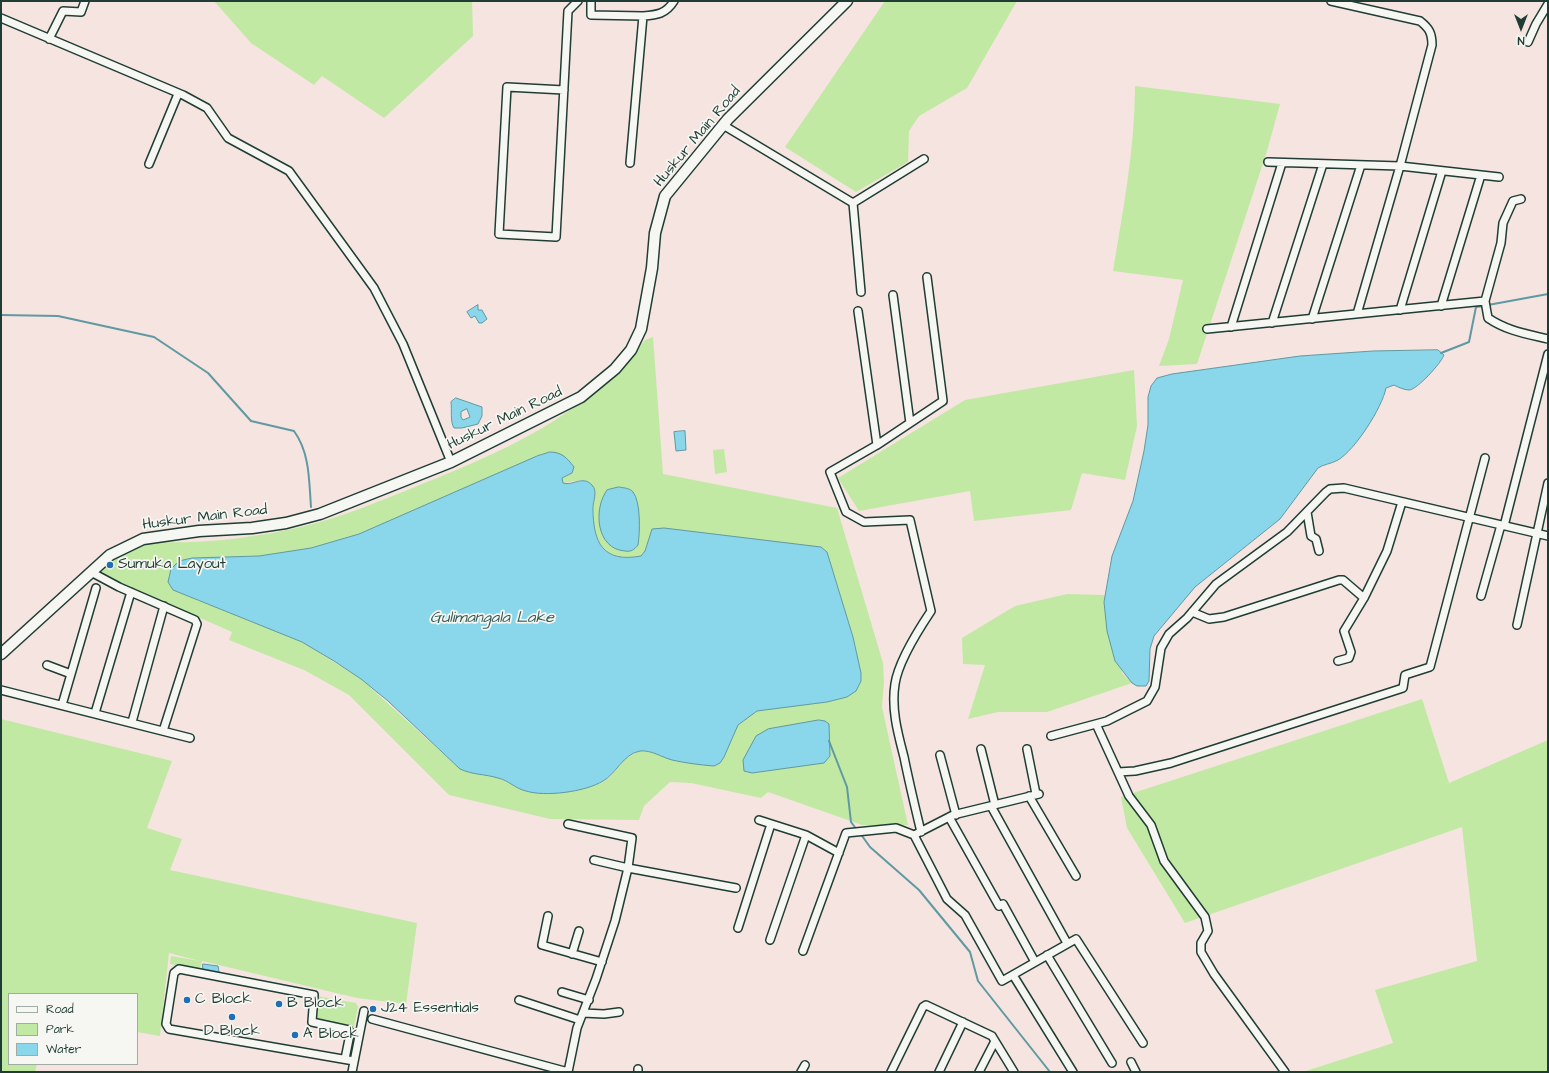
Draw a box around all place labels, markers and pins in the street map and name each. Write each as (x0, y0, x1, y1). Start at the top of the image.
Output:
place label: Sumuka Layout (118, 556, 226, 574)
marker: Sumuka Layout (105, 560, 115, 570)
place label: C Block (195, 991, 252, 1009)
marker: C Block (182, 995, 192, 1005)
place label: B Block (287, 995, 344, 1013)
marker: B Block (274, 999, 284, 1009)
place label: J24 Essentials (381, 1000, 479, 1018)
marker: J24 Essentials (368, 1004, 378, 1014)
marker: D Block (227, 1012, 237, 1022)
place label: D Block (204, 1023, 260, 1041)
place label: A Block (303, 1026, 359, 1044)
marker: A Block (290, 1030, 300, 1040)

